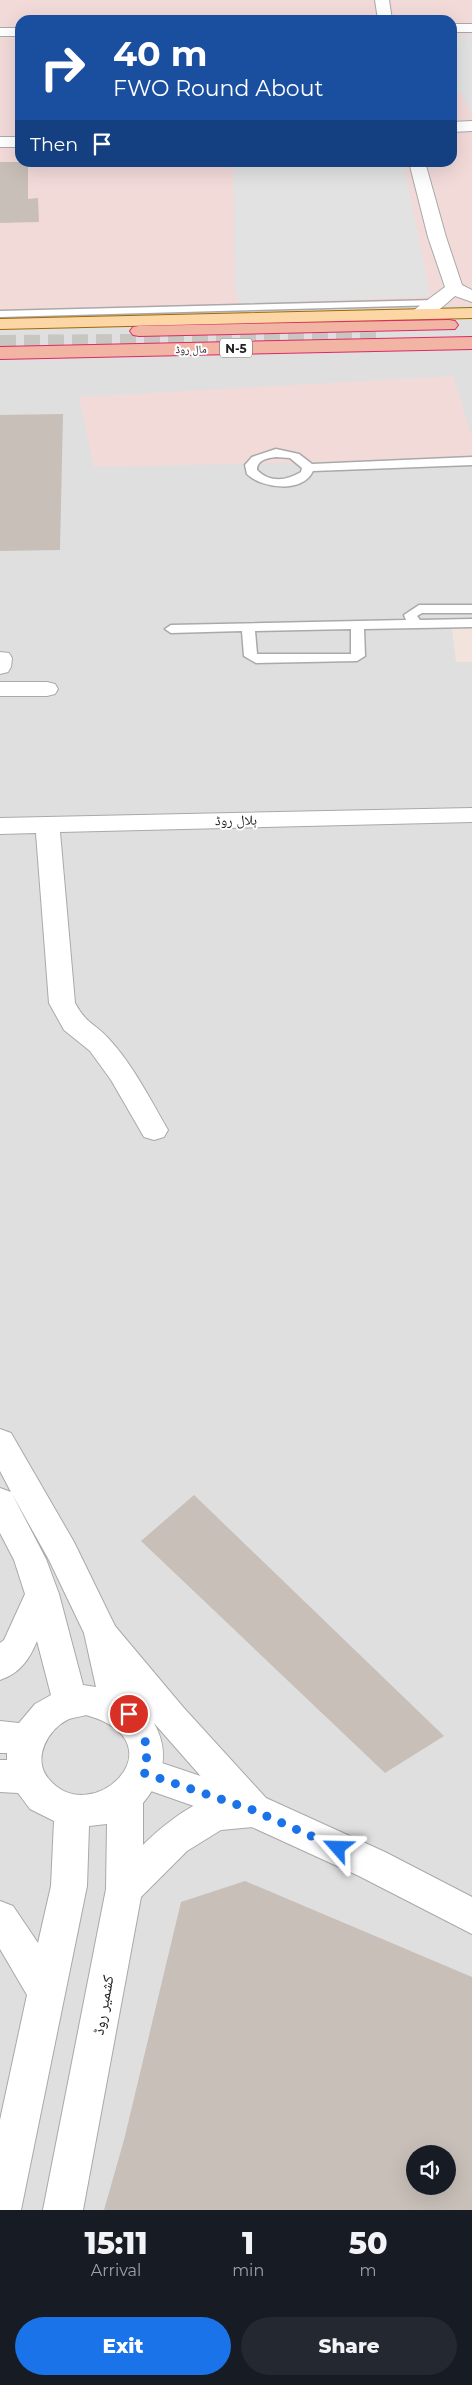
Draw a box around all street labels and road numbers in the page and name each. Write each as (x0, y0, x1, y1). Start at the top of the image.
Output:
road number: N-5 (220, 338, 252, 358)
street label: مال روڈ (175, 342, 207, 356)
street label: ہلال روڈ (215, 811, 257, 829)
street label: کشمیر روڈ (88, 1973, 118, 2036)

